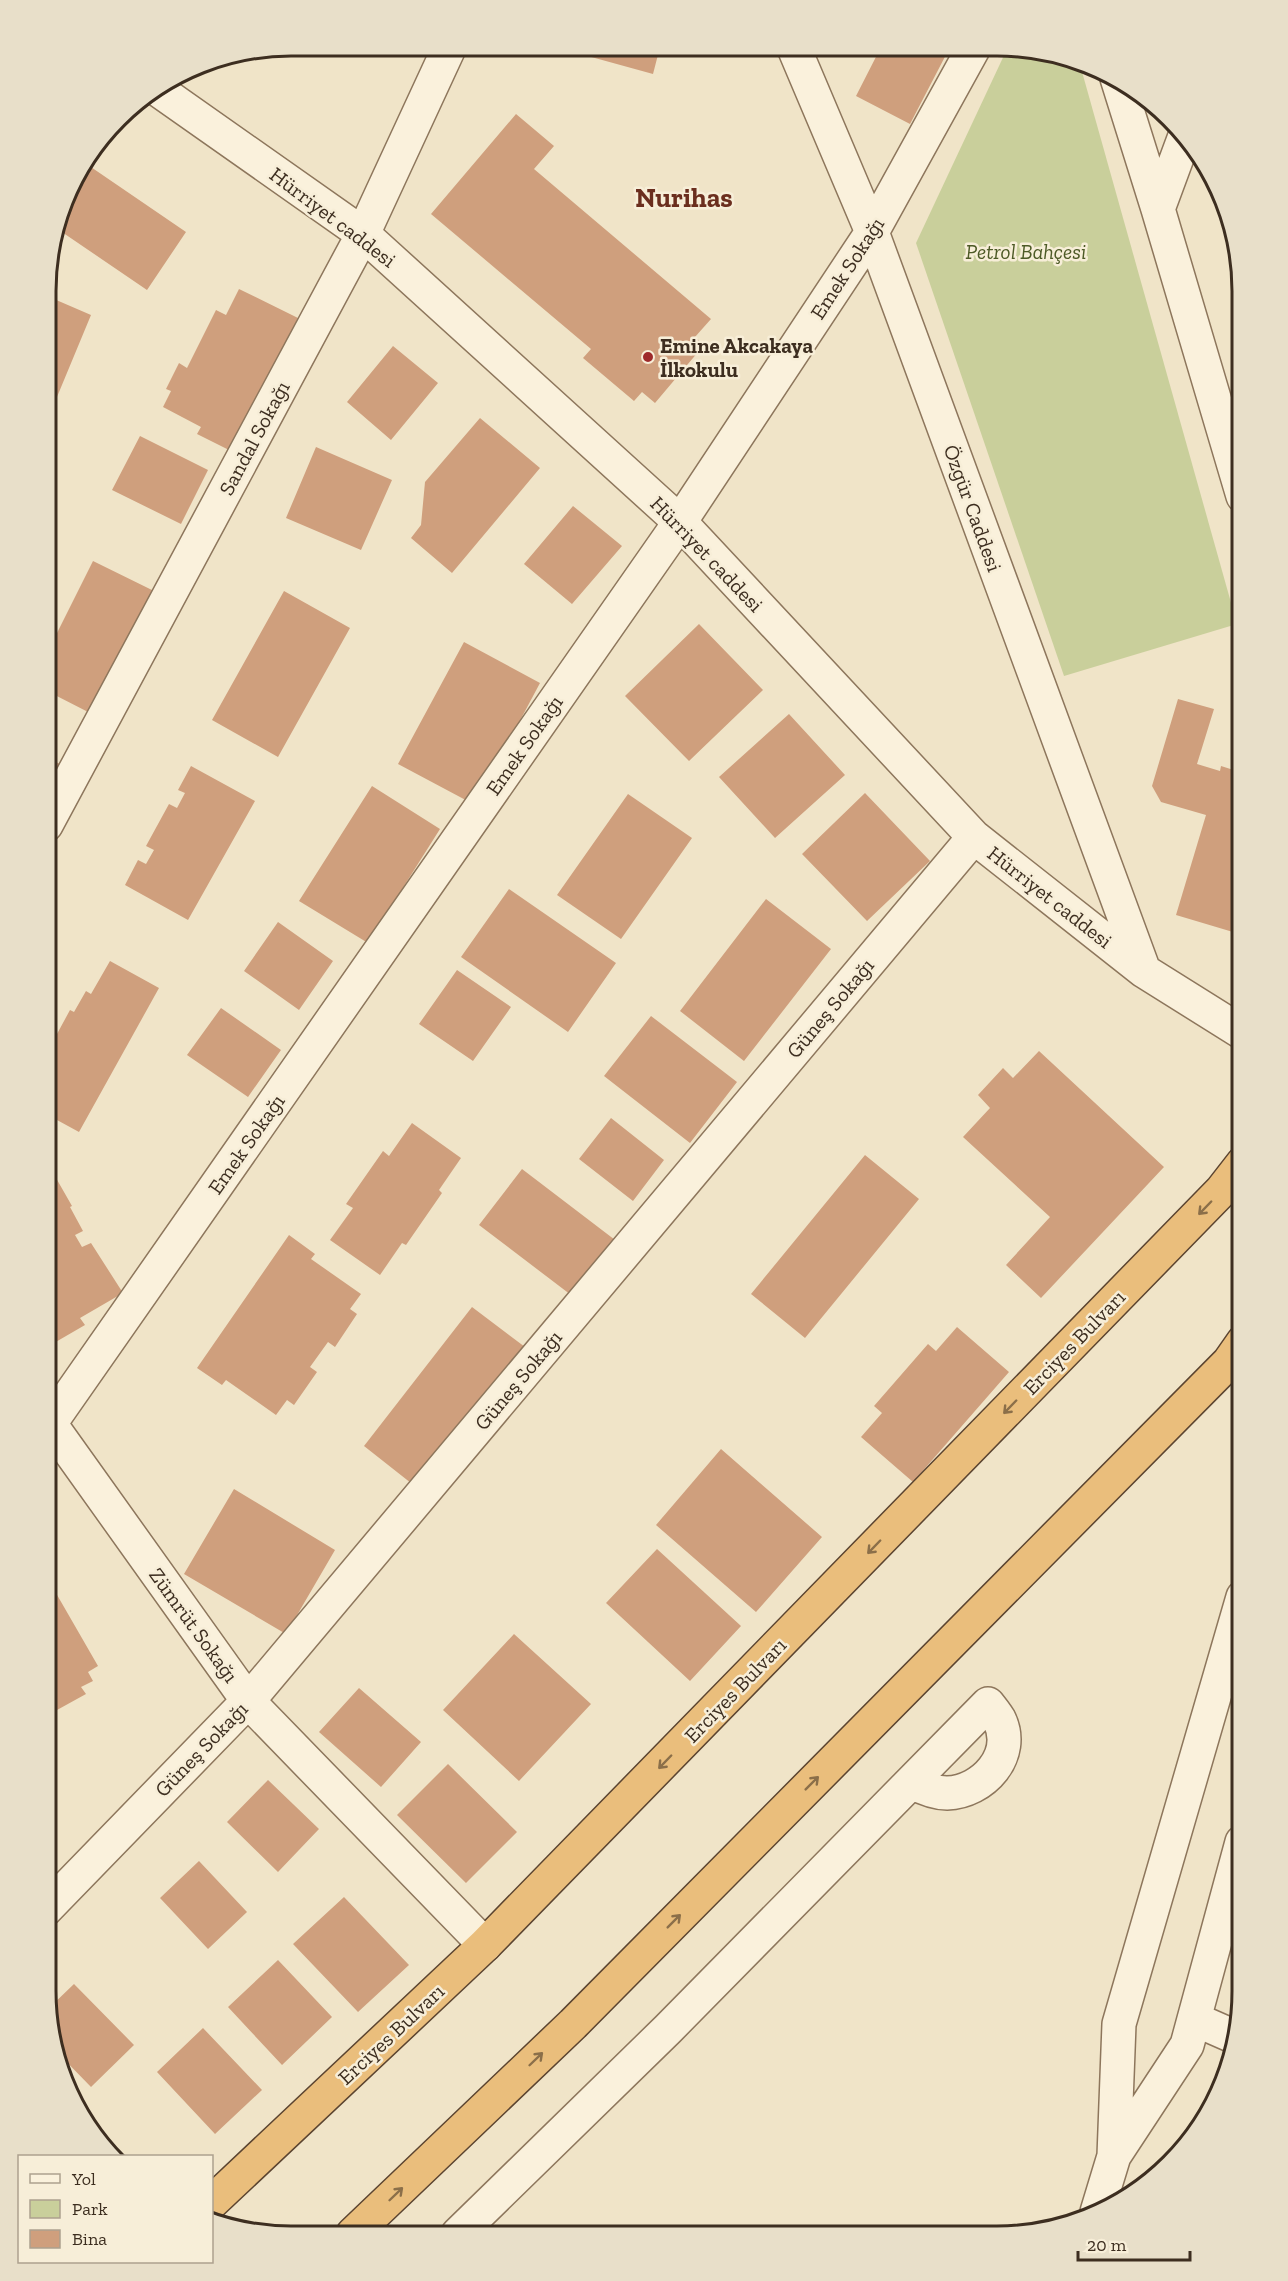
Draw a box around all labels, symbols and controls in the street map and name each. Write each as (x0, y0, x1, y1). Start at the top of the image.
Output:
street label: Hürriyet caddesi (265, 162, 401, 273)
district label: Nurihas (635, 182, 733, 214)
street label: Emek Sokağı (805, 212, 889, 324)
park label: Petrol Bahçesi (966, 239, 1086, 264)
place label: Emine Akcakaya İlkokulu (660, 333, 813, 382)
marker: Emine Akcakaya İlkokulu (641, 350, 655, 364)
street label: Sandal Sokağı (213, 376, 295, 499)
street label: Özgür Caddesi (938, 441, 1008, 575)
street label: Hürriyet caddesi (645, 491, 769, 617)
street label: Emek Sokağı (480, 690, 568, 800)
street label: Hürriyet caddesi (983, 841, 1117, 953)
street label: Güneş Sokağı (781, 953, 879, 1063)
street label: Emek Sokağı (202, 1089, 290, 1199)
one-way arrow (1198, 1200, 1213, 1215)
street label: Erciyes Bulvarı (1018, 1284, 1130, 1400)
street label: Güneş Sokağı (469, 1325, 567, 1435)
one-way arrow (1003, 1400, 1018, 1415)
one-way arrow (867, 1539, 882, 1554)
street label: Zümrüt Sokağı (144, 1563, 244, 1687)
street label: Erciyes Bulvarı (679, 1632, 791, 1748)
street label: Güneş Sokağı (149, 1696, 253, 1802)
one-way arrow (657, 1754, 672, 1769)
one-way arrow (804, 1775, 819, 1790)
one-way arrow (667, 1914, 682, 1928)
street label: Erciyes Bulvarı (333, 1978, 449, 2090)
one-way arrow (529, 2051, 544, 2066)
legend (18, 2155, 213, 2263)
text: Yol (71, 2168, 96, 2190)
one-way arrow (388, 2186, 403, 2201)
text: Park (72, 2198, 108, 2220)
scale bar (1078, 2224, 1190, 2262)
text: Bina (72, 2228, 107, 2250)
text: 20 m (1087, 2234, 1127, 2256)

